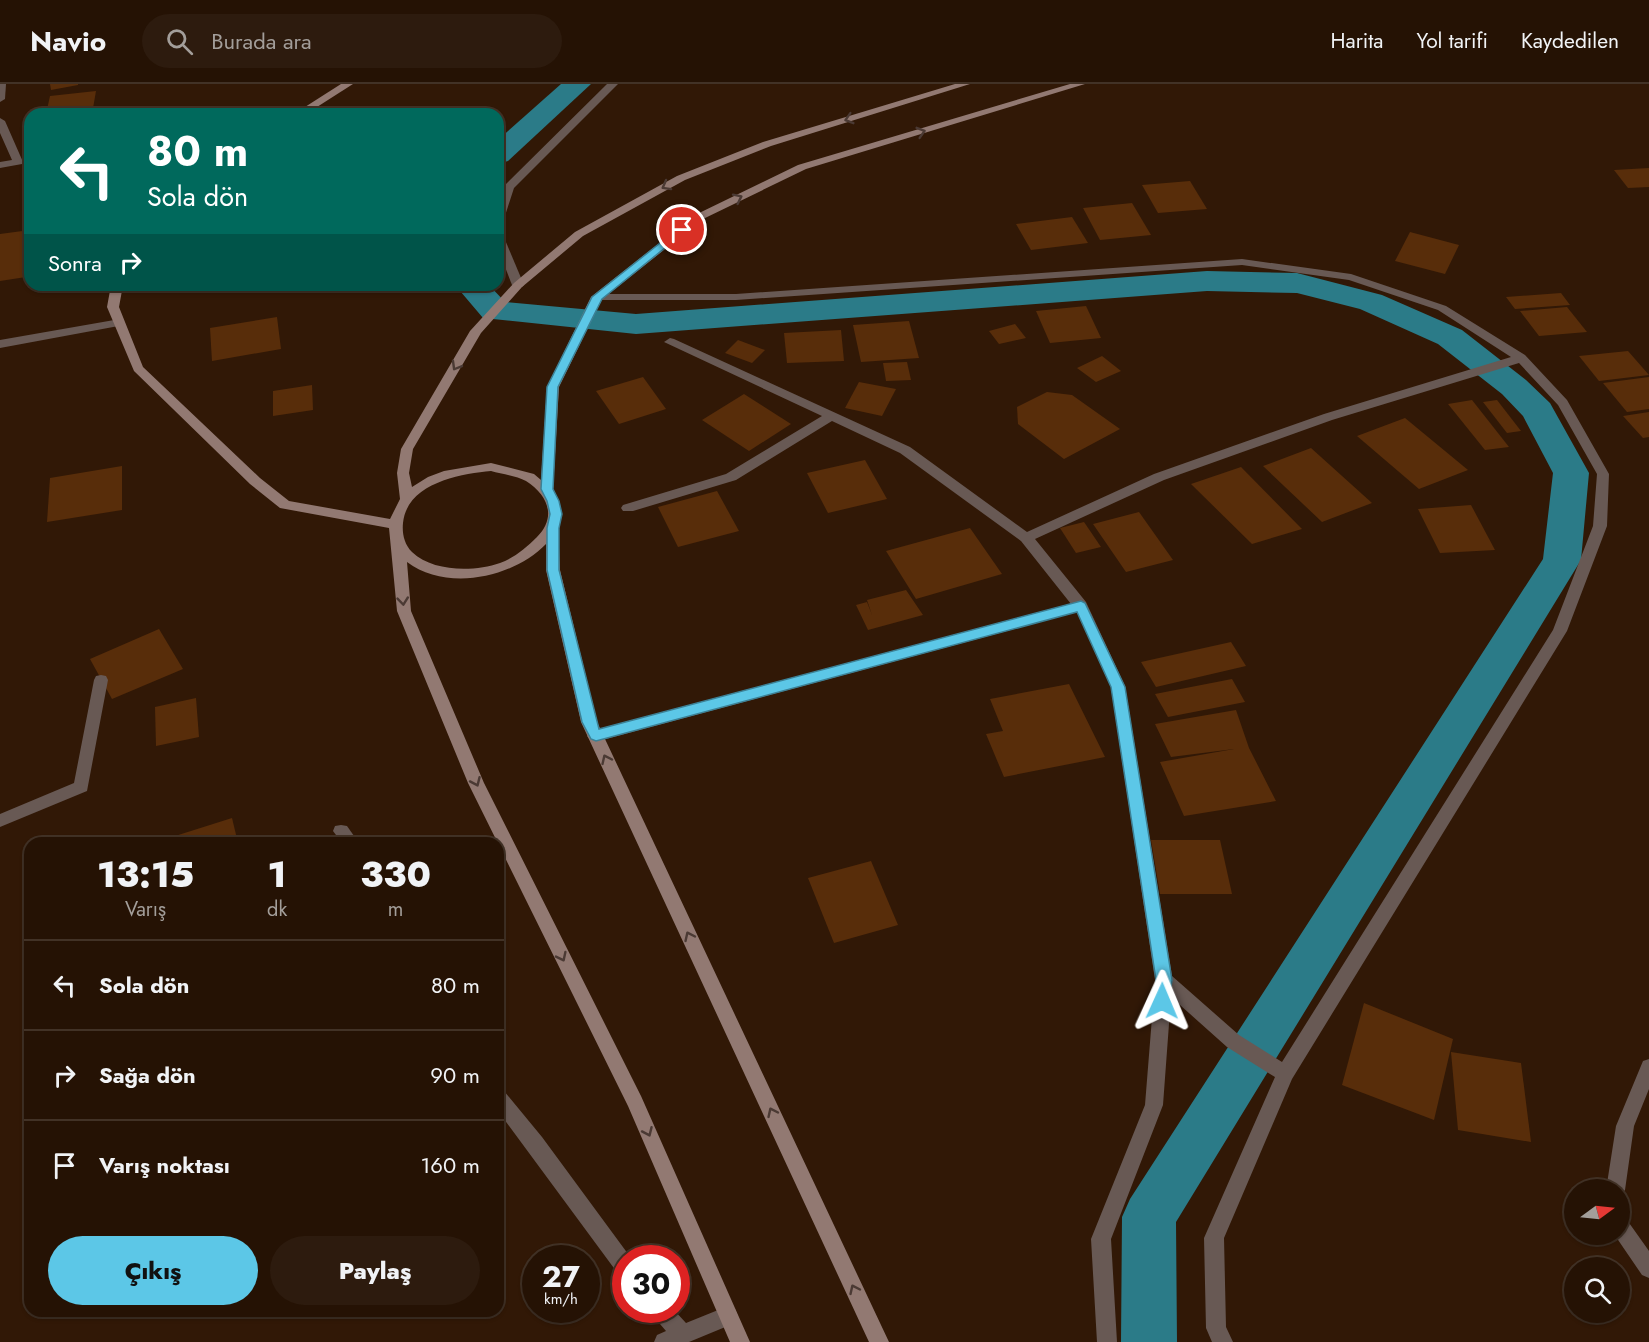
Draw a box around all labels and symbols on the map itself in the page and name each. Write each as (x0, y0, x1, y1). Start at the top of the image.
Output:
one-way arrow (844, 112, 855, 124)
one-way arrow (915, 127, 926, 139)
one-way arrow (662, 179, 672, 191)
one-way arrow (731, 194, 742, 206)
pin (656, 204, 707, 255)
one-way arrow (451, 360, 463, 370)
one-way arrow (396, 597, 409, 606)
one-way arrow (602, 755, 614, 766)
one-way arrow (469, 775, 481, 786)
one-way arrow (684, 931, 696, 942)
one-way arrow (555, 950, 567, 961)
position arrow (1130, 969, 1194, 1033)
one-way arrow (767, 1108, 779, 1119)
one-way arrow (640, 1125, 652, 1136)
north arrow (1564, 1179, 1630, 1245)
speed limit sign: 30 (612, 1245, 690, 1323)
one-way arrow (850, 1284, 862, 1295)

